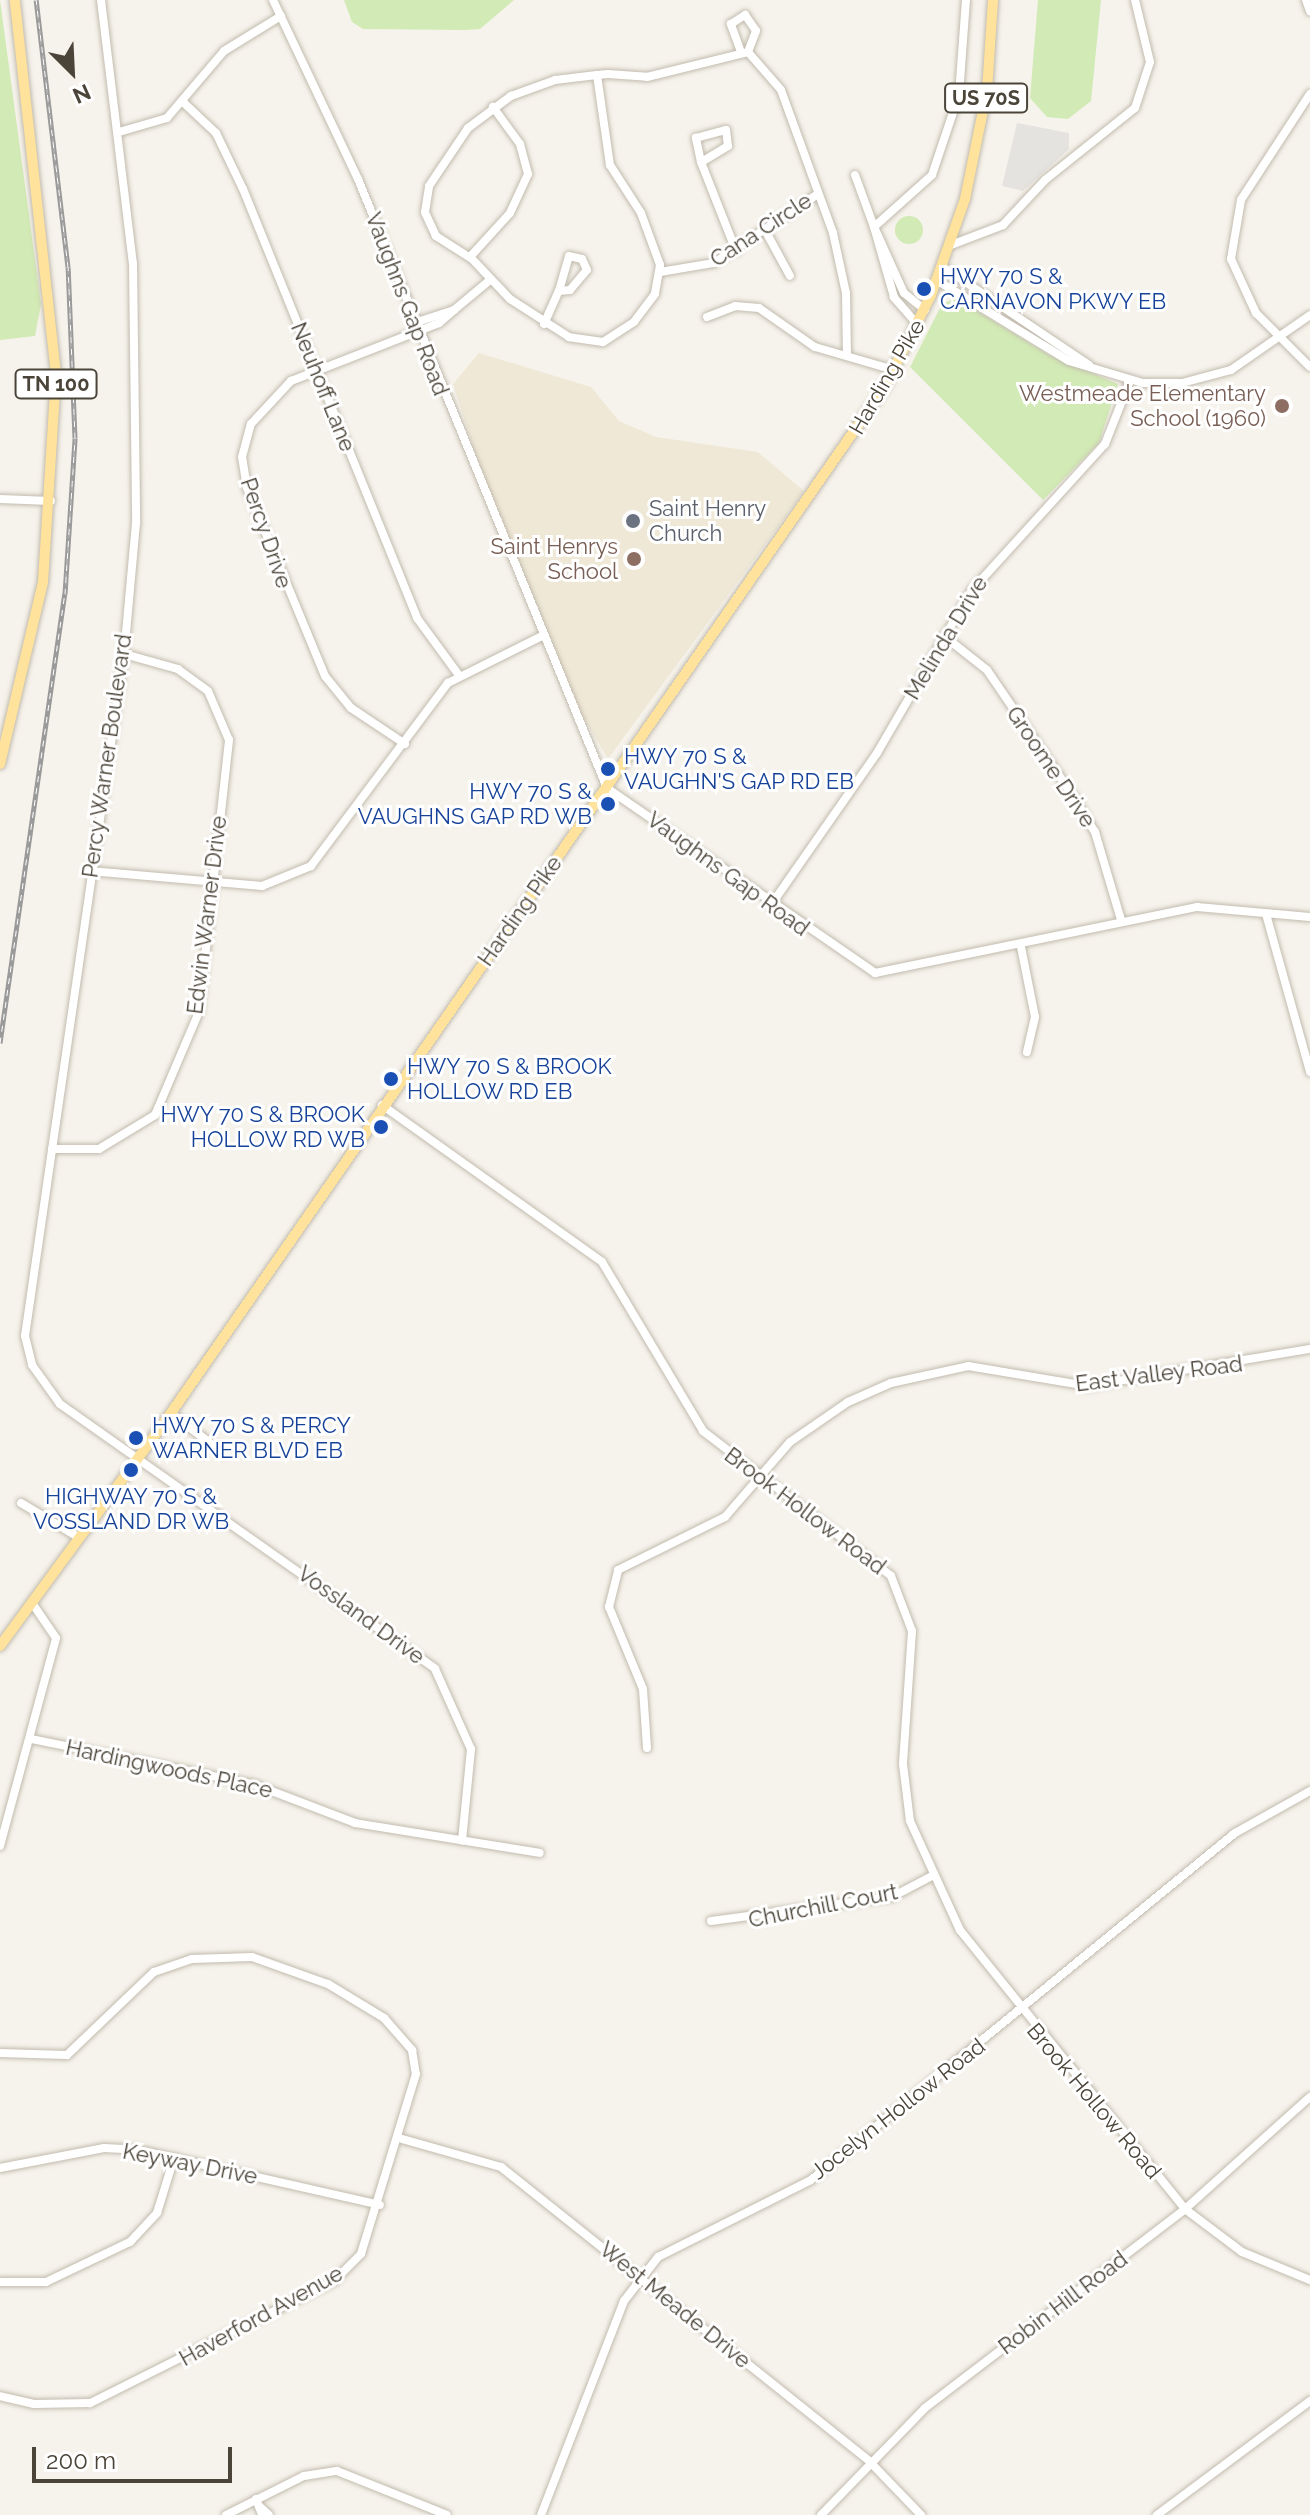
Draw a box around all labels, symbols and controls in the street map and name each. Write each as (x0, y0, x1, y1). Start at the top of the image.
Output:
north arrow (32, 32, 112, 112)
text: N (69, 79, 95, 109)
road number: US 70S (944, 82, 1028, 114)
street label: Cana Circle (705, 187, 817, 273)
street label: Vaughns Gap Road (360, 209, 454, 399)
place label: HWY 70 S & CARNAVON PKWY EB (940, 263, 1167, 314)
marker: HWY 70 S & CARNAVON PKWY EB (915, 280, 933, 298)
street label: Harding Pike (843, 315, 931, 439)
street label: Neuhoff Lane (285, 318, 361, 456)
road number: TN 100 (14, 368, 98, 400)
place label: Westmeade Elementary School (1960) (1019, 380, 1266, 432)
marker: Westmeade Elementary School (1960) (1273, 397, 1291, 415)
street label: Percy Drive (235, 474, 297, 592)
place label: Saint Henry Church (649, 495, 766, 546)
marker: Saint Henry Church (624, 512, 642, 530)
place label: Saint Henrys School (490, 533, 618, 584)
marker: Saint Henrys School (625, 550, 643, 568)
street label: Melinda Drive (899, 571, 993, 705)
street label: Percy Warner Boulevard (77, 631, 137, 881)
street label: Groome Drive (1001, 701, 1101, 833)
place label: HWY 70 S & VAUGHN'S GAP RD EB (624, 743, 854, 794)
marker: HWY 70 S & VAUGHN'S GAP RD EB (599, 760, 617, 778)
place label: HWY 70 S & VAUGHNS GAP RD WB (356, 778, 592, 830)
marker: HWY 70 S & VAUGHNS GAP RD WB (599, 795, 617, 813)
street label: Vaughns Gap Road (642, 806, 814, 942)
street label: Edwin Warner Drive (182, 814, 232, 1016)
street label: Harding Pike (472, 851, 568, 971)
place label: HWY 70 S & BROOK HOLLOW RD EB (407, 1053, 612, 1104)
marker: HWY 70 S & BROOK HOLLOW RD EB (382, 1070, 400, 1088)
place label: HWY 70 S & BROOK HOLLOW RD WB (160, 1101, 365, 1152)
marker: HWY 70 S & BROOK HOLLOW RD WB (372, 1118, 390, 1136)
street label: East Valley Road (1073, 1351, 1245, 1397)
place label: HWY 70 S & PERCY WARNER BLVD EB (152, 1412, 352, 1464)
marker: HWY 70 S & PERCY WARNER BLVD EB (127, 1429, 145, 1447)
street label: Brook Hollow Road (719, 1442, 891, 1580)
marker: HIGHWAY 70 S & VOSSLAND DR WB (122, 1461, 140, 1479)
place label: HIGHWAY 70 S & VOSSLAND DR WB (33, 1483, 229, 1534)
street label: Vossland Drive (292, 1560, 430, 1670)
street label: Hardingwoods Place (63, 1734, 275, 1804)
street label: Churchill Court (746, 1879, 900, 1933)
street label: Brook Hollow Road (1021, 2018, 1167, 2184)
street label: Jocelyn Hollow Road (805, 2033, 991, 2185)
street label: Keyway Drive (120, 2138, 260, 2190)
street label: West Meade Drive (594, 2236, 756, 2374)
street label: Robin Hill Road (993, 2246, 1133, 2360)
street label: Haverford Avenue (174, 2260, 348, 2372)
scale bar (36, 2431, 236, 2481)
text: 200 m (46, 2446, 116, 2475)

